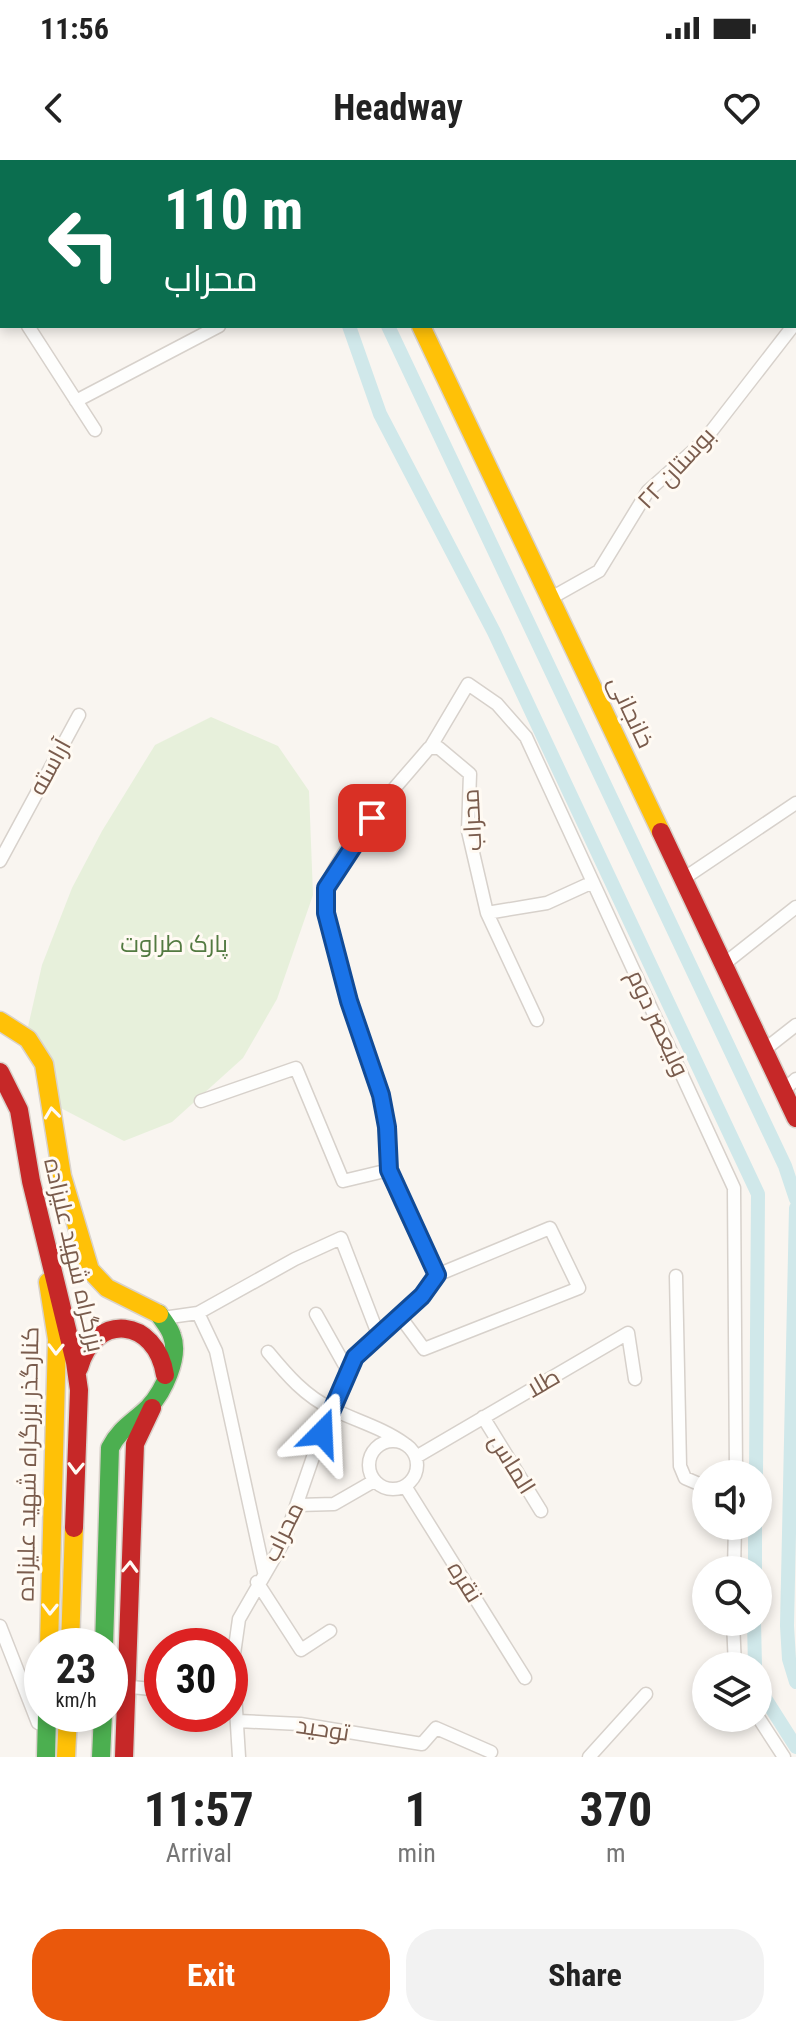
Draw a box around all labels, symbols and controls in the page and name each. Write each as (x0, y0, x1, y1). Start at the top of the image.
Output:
text: 11:56 (40, 11, 109, 46)
icon: back (32, 86, 76, 130)
icon: heart (720, 86, 764, 130)
text: Headway (333, 87, 463, 129)
text: 110 m (164, 177, 303, 243)
icon: left (32, 192, 136, 296)
text: محراب (164, 258, 258, 300)
street label: بوستان ۲۲ (631, 421, 721, 515)
street label: خانجانی (602, 672, 660, 752)
street label: آراسته (23, 733, 77, 800)
pin (338, 784, 406, 852)
street label: محراب (456, 788, 488, 852)
icon: arrive (350, 796, 394, 840)
park label: پارک طراوت (120, 930, 228, 960)
street label: ولیعصر دوم (619, 965, 695, 1081)
one-way arrow (43, 1106, 60, 1119)
street label: بزرگراه شهید علیزاده (38, 1155, 110, 1355)
street label: کنارگذر بزرگراه شهید علیزاده (12, 1326, 44, 1602)
one-way arrow (48, 1343, 65, 1356)
street label: طلا (521, 1362, 565, 1404)
position arrow (280, 1391, 364, 1475)
street label: الماس (483, 1429, 541, 1499)
map controls (692, 1460, 772, 1732)
button: sound (692, 1460, 772, 1540)
one-way arrow (68, 1462, 85, 1475)
street label: محراب (257, 1498, 309, 1566)
street label: نقره (442, 1556, 488, 1608)
button: search (692, 1556, 772, 1636)
one-way arrow (122, 1560, 139, 1573)
one-way arrow (41, 1603, 58, 1616)
speed limit sign: 30 (144, 1628, 248, 1732)
text: 23 (56, 1646, 96, 1693)
button: layers (692, 1652, 772, 1732)
text: km/h (55, 1688, 97, 1712)
street label: توحید (294, 1711, 352, 1747)
text: 11:57 (144, 1781, 254, 1838)
text: 1 (405, 1781, 429, 1838)
text: 370 (579, 1781, 652, 1838)
text: Arrival (166, 1838, 232, 1868)
text: min (398, 1838, 436, 1868)
text: m (606, 1838, 626, 1868)
button: Exit (32, 1929, 390, 2021)
button: Share (406, 1929, 764, 2021)

